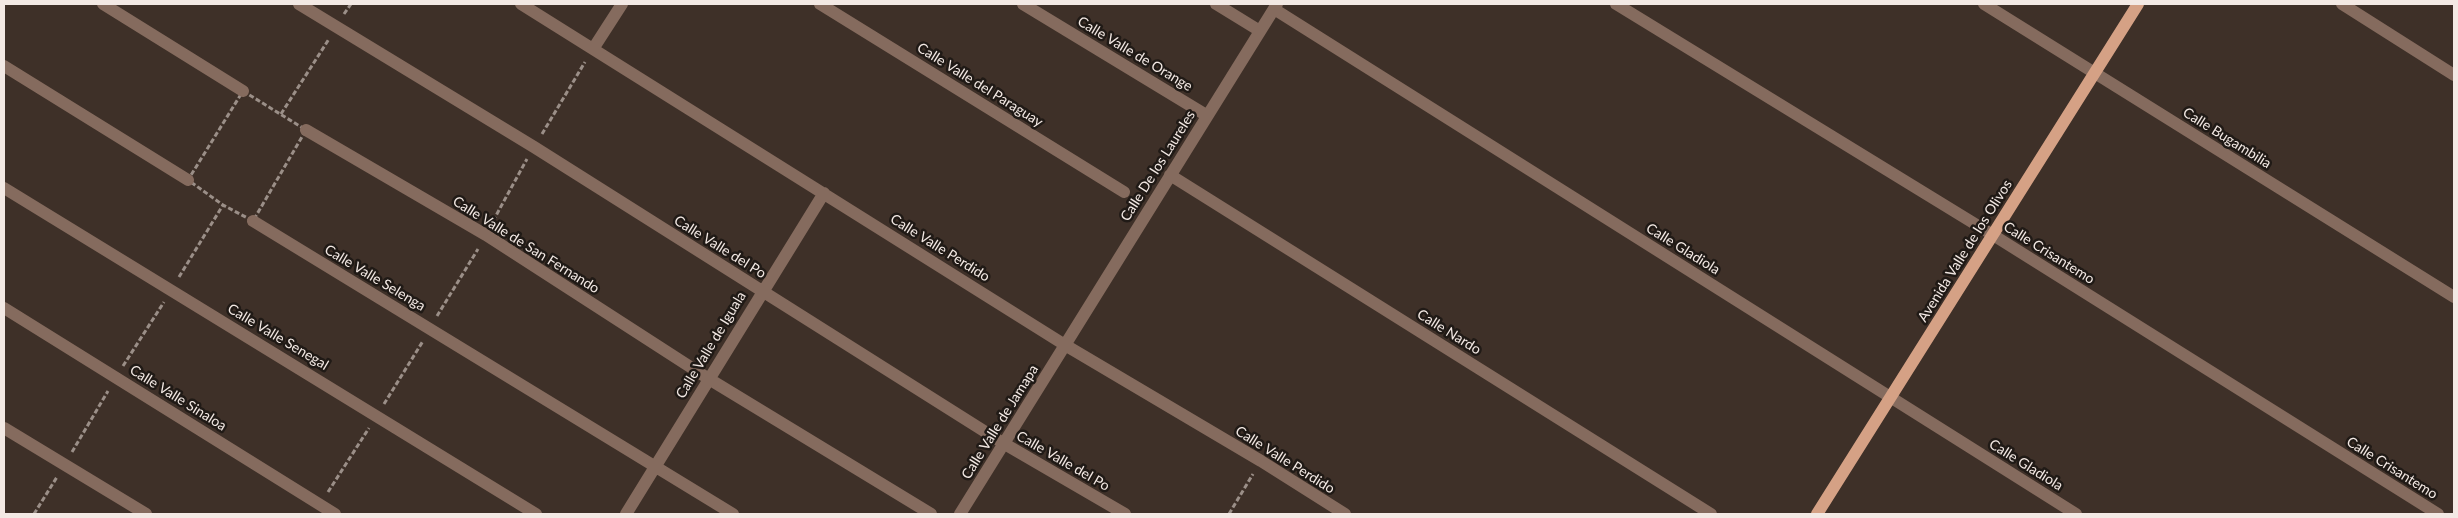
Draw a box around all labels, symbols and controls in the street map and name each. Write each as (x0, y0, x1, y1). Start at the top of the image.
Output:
street label: Calle Valle de Orange (1074, 13, 1196, 95)
street label: Calle Valle del Paraguay (914, 39, 1046, 131)
street label: Calle Bugambilia (2180, 104, 2274, 172)
street label: Calle De los Laureles (1117, 108, 1199, 224)
street label: Avenida Valle de los Olivos (1914, 177, 2016, 325)
street label: Calle Valle de San Fernando (450, 193, 602, 297)
street label: Calle Valle Perdido (887, 211, 993, 285)
street label: Calle Valle del Po (671, 212, 769, 282)
street label: Calle Crisantemo (2000, 218, 2098, 288)
street label: Calle Gladiola (1643, 220, 1723, 278)
street label: Calle Valle Selenga (322, 241, 428, 315)
street label: Calle Valle de Iguala (672, 289, 750, 401)
street label: Calle Valle Senegal (225, 300, 331, 374)
street label: Calle Nardo (1414, 306, 1484, 358)
street label: Calle Valle Sinaloa (127, 362, 229, 434)
street label: Calle Valle de Jamapa (958, 362, 1042, 482)
street label: Calle Valle Perdido (1232, 423, 1338, 497)
street label: Calle Valle del Po (1013, 427, 1113, 495)
street label: Calle Crisantemo (2343, 433, 2441, 503)
street label: Calle Gladiola (1986, 436, 2066, 494)

